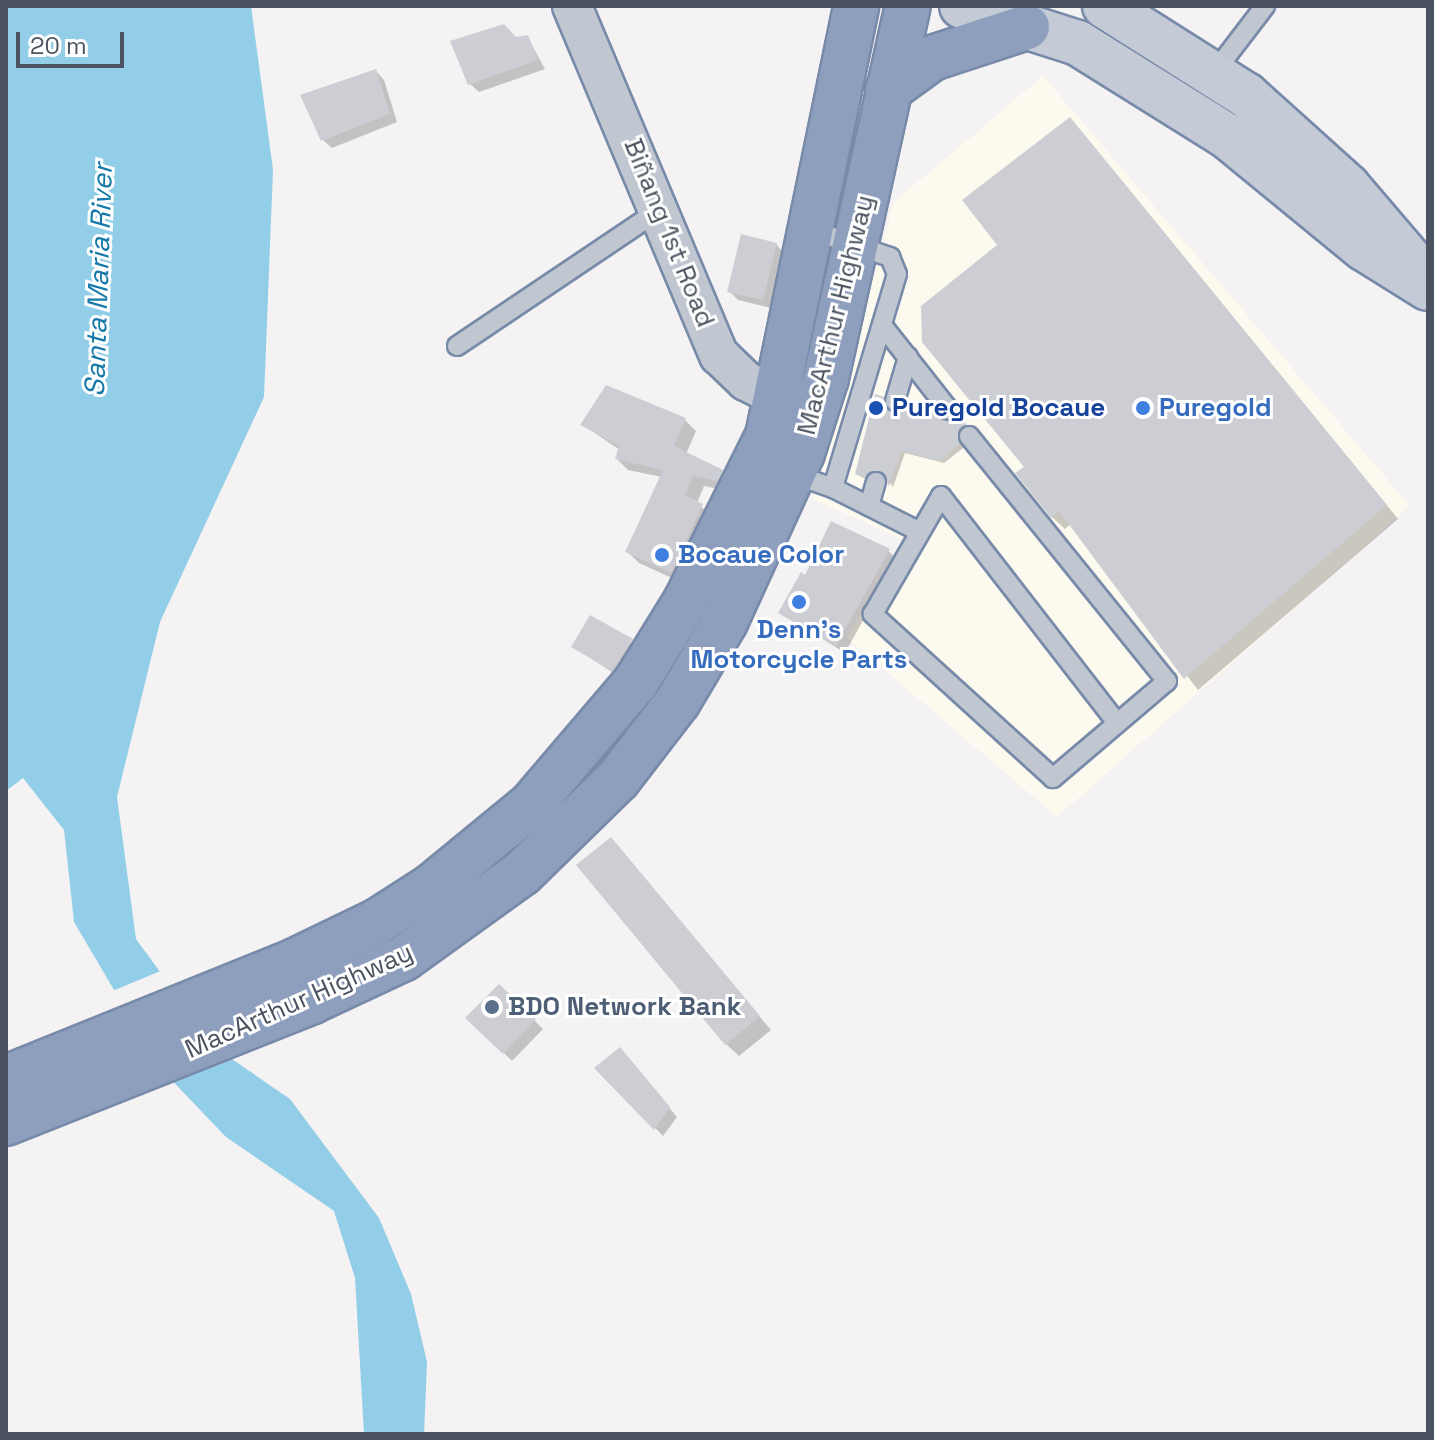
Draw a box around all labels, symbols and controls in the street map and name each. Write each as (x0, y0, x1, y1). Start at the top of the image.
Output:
scale bar (20, 16, 128, 66)
text: 20 m (30, 30, 87, 61)
street label: Biñang 1st Road (617, 134, 721, 332)
water label: Santa Maria River (77, 163, 119, 397)
street label: MacArthur Highway (791, 192, 881, 438)
place label: Puregold Bocaue (892, 392, 1105, 424)
place label: Puregold (1159, 392, 1272, 424)
marker: Puregold Bocaue (867, 399, 885, 417)
marker: Puregold (1134, 399, 1152, 417)
place label: Bocaue Color (678, 539, 844, 571)
marker: Bocaue Color (653, 546, 671, 564)
marker: Denn's Motorcycle Parts (790, 593, 808, 611)
place label: Denn's Motorcycle Parts (691, 614, 907, 676)
street label: MacArthur Highway (180, 937, 418, 1065)
place label: BDO Network Bank (508, 991, 741, 1023)
marker: BDO Network Bank (483, 998, 501, 1016)

